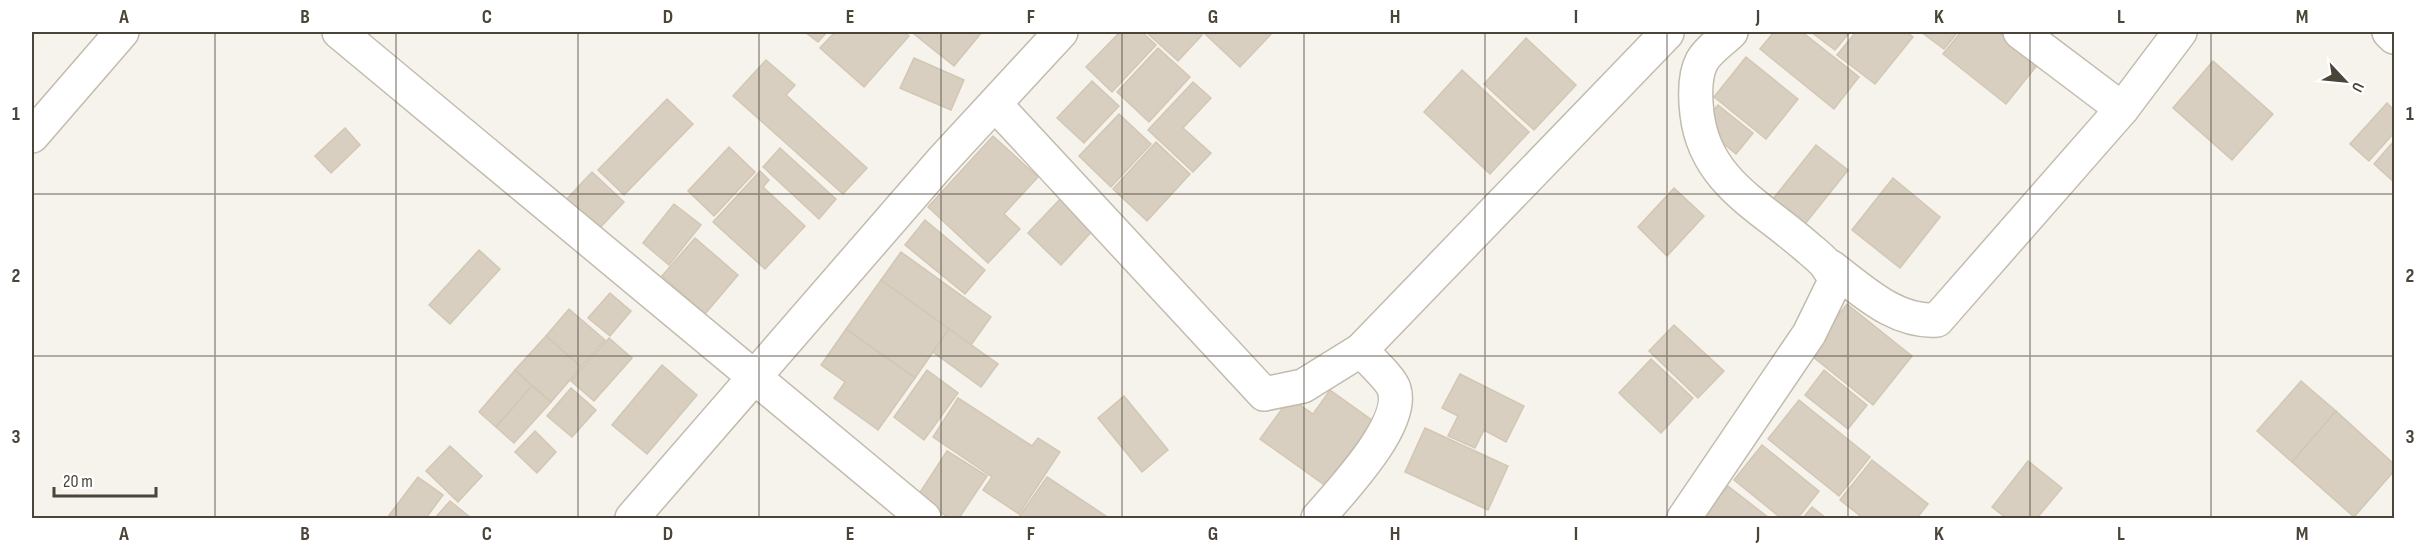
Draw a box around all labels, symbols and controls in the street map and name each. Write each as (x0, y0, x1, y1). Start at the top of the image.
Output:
text: A (118, 5, 129, 29)
text: B (300, 5, 310, 29)
text: C (482, 5, 492, 29)
text: D (663, 5, 673, 29)
text: E (846, 5, 854, 29)
text: F (1027, 5, 1035, 29)
text: G (1208, 5, 1218, 29)
text: H (1390, 5, 1400, 29)
text: I (1574, 5, 1578, 29)
text: J (1755, 5, 1760, 29)
text: K (1934, 5, 1944, 29)
text: L (2117, 5, 2125, 29)
text: M (2296, 5, 2308, 29)
north arrow (2315, 51, 2375, 111)
text: U (2347, 79, 2368, 95)
text: 1 (12, 102, 20, 126)
text: 1 (2406, 102, 2414, 126)
text: 2 (12, 264, 20, 288)
text: 2 (2406, 264, 2414, 288)
text: 3 (12, 425, 21, 449)
text: 3 (2406, 425, 2415, 449)
scale bar (54, 460, 156, 498)
text: 20 m (63, 471, 93, 492)
text: A (118, 522, 129, 546)
text: B (300, 522, 310, 546)
text: C (482, 522, 492, 546)
text: D (663, 522, 673, 546)
text: E (846, 522, 854, 546)
text: F (1027, 522, 1035, 546)
text: G (1208, 522, 1218, 546)
text: H (1390, 522, 1400, 546)
text: I (1574, 522, 1578, 546)
text: J (1755, 522, 1760, 546)
text: K (1934, 522, 1944, 546)
text: L (2117, 522, 2125, 546)
text: M (2296, 522, 2308, 546)

